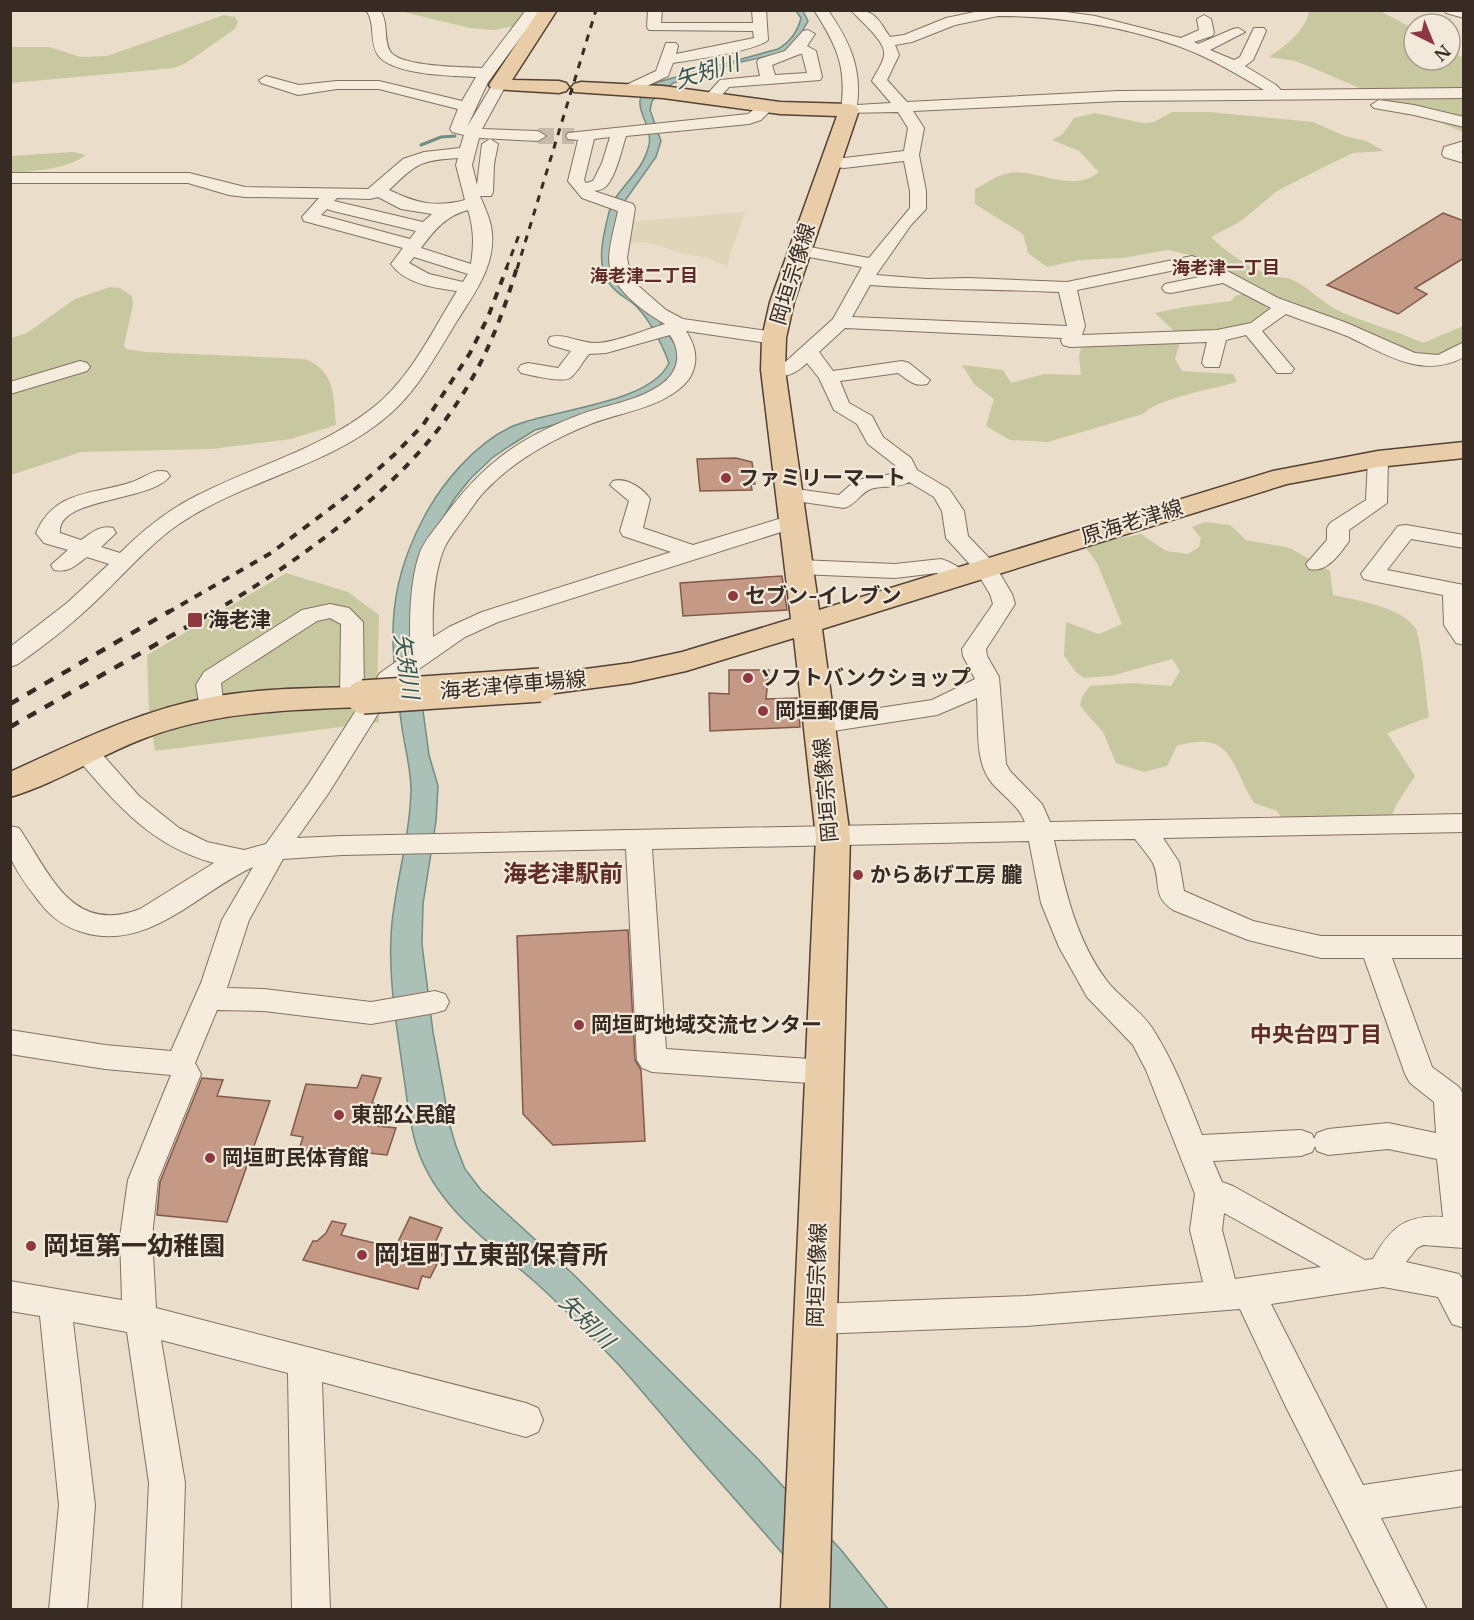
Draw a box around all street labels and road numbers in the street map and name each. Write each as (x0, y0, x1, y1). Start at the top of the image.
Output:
street label: 岡垣宗像線 (765, 220, 821, 328)
street label: 原海老津線 (1078, 494, 1186, 550)
street label: 海老津停車場線 (439, 666, 587, 704)
street label: 岡垣宗像線 (808, 737, 844, 843)
street label: 岡垣宗像線 (802, 1222, 832, 1328)

